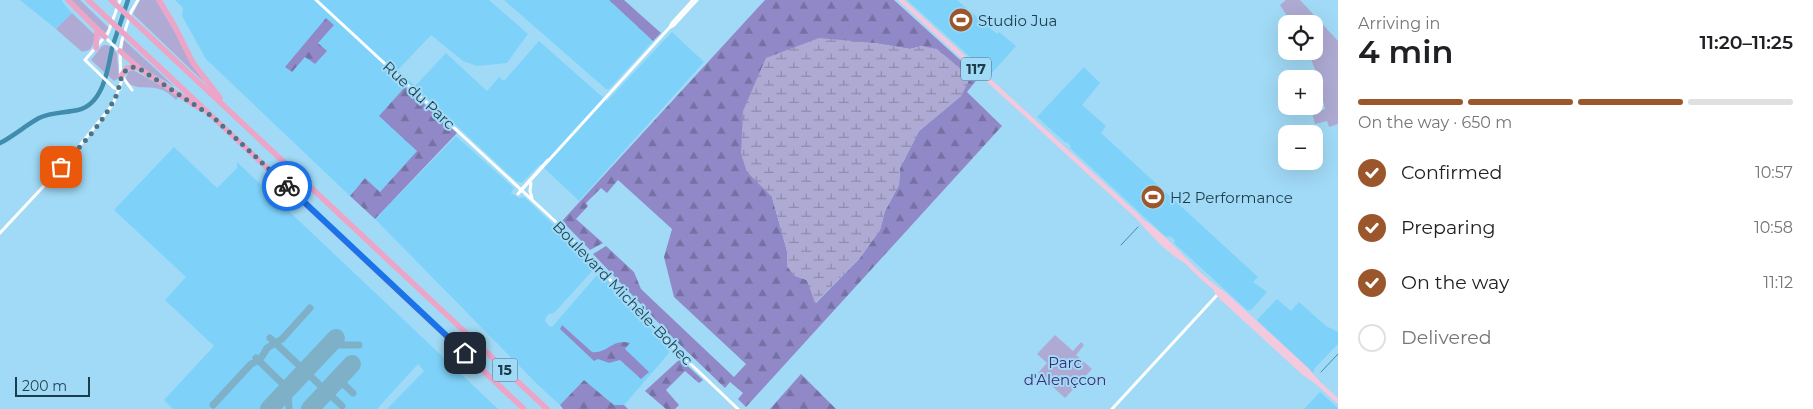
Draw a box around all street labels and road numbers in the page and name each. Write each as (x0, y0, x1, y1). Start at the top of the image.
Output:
street label: Rue du Parc (379, 57, 459, 133)
road number: 117 (961, 58, 991, 80)
street label: Boulevard Michèle-Bohec (549, 217, 697, 369)
road number: 15 (492, 358, 518, 382)

